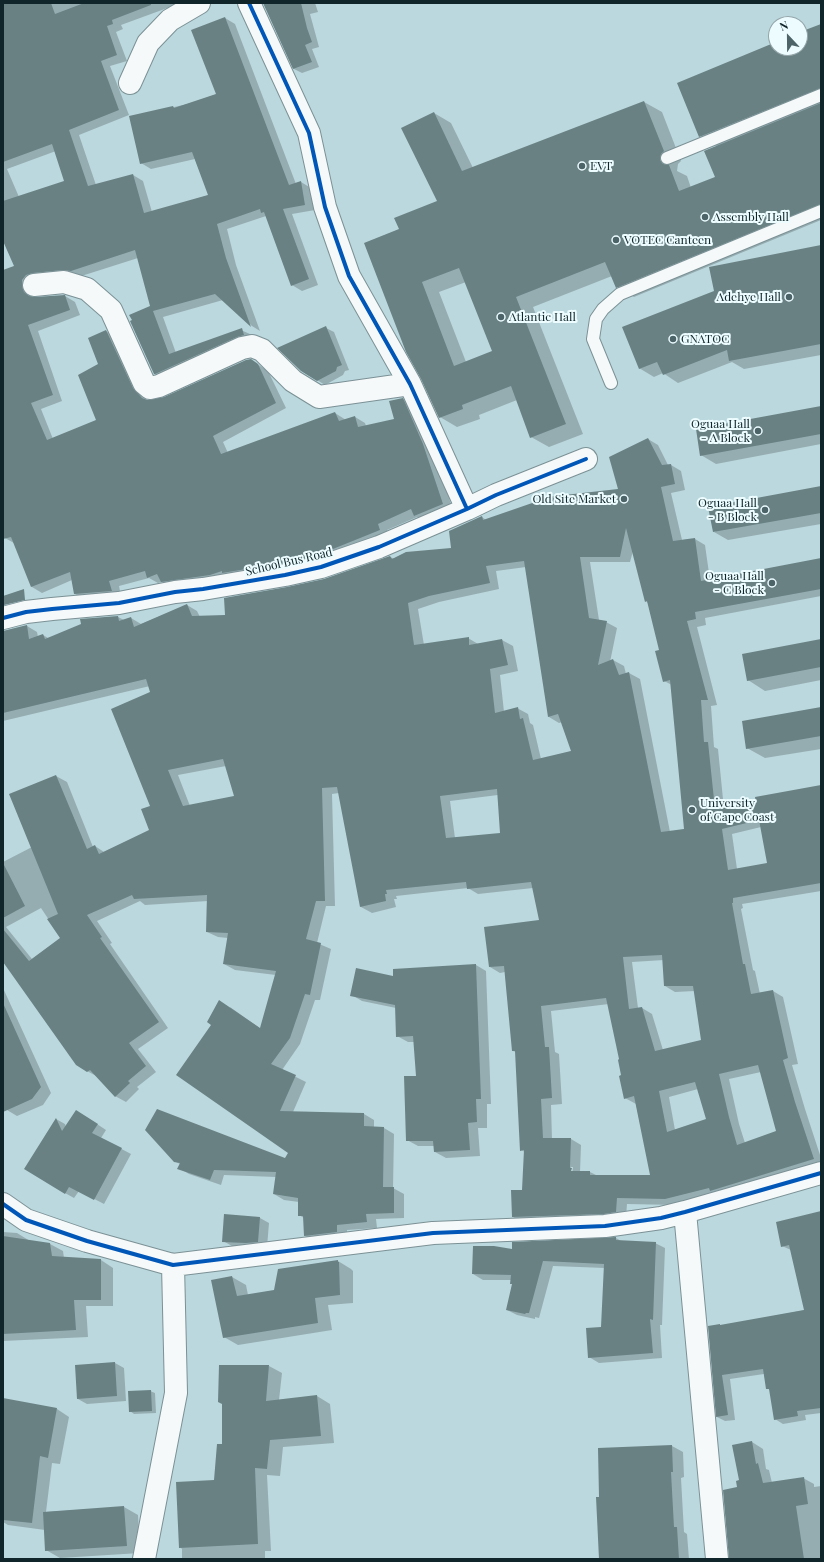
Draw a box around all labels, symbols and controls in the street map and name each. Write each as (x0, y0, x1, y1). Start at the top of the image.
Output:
north arrow (768, 16, 808, 56)
text: N (777, 17, 790, 34)
place label: EVT (590, 159, 612, 173)
marker: EVT (577, 161, 587, 171)
place label: Assembly Hall (713, 210, 789, 224)
marker: Assembly Hall (700, 212, 710, 222)
place label: VOTEC Canteen (624, 233, 711, 247)
marker: VOTEC Canteen (611, 235, 621, 245)
place label: Adehye Hall (717, 290, 781, 304)
marker: Adehye Hall (784, 292, 794, 302)
place label: Atlantic Hall (509, 310, 576, 324)
marker: Atlantic Hall (496, 312, 506, 322)
place label: GNATOC (681, 332, 729, 346)
marker: GNATOC (668, 334, 678, 344)
place label: Oguaa Hall - A Block (691, 417, 750, 445)
marker: Oguaa Hall - A Block (753, 426, 763, 436)
place label: Old Site Market (533, 492, 616, 506)
marker: Old Site Market (619, 494, 629, 504)
place label: Oguaa Hall - B Block (698, 496, 757, 524)
marker: Oguaa Hall - B Block (760, 505, 770, 515)
street label: School Bus Road (244, 545, 334, 579)
place label: Oguaa Hall - C Block (705, 569, 764, 597)
marker: Oguaa Hall - C Block (767, 578, 777, 588)
place label: University of Cape Coast (700, 796, 774, 824)
marker: University of Cape Coast (687, 805, 697, 815)

